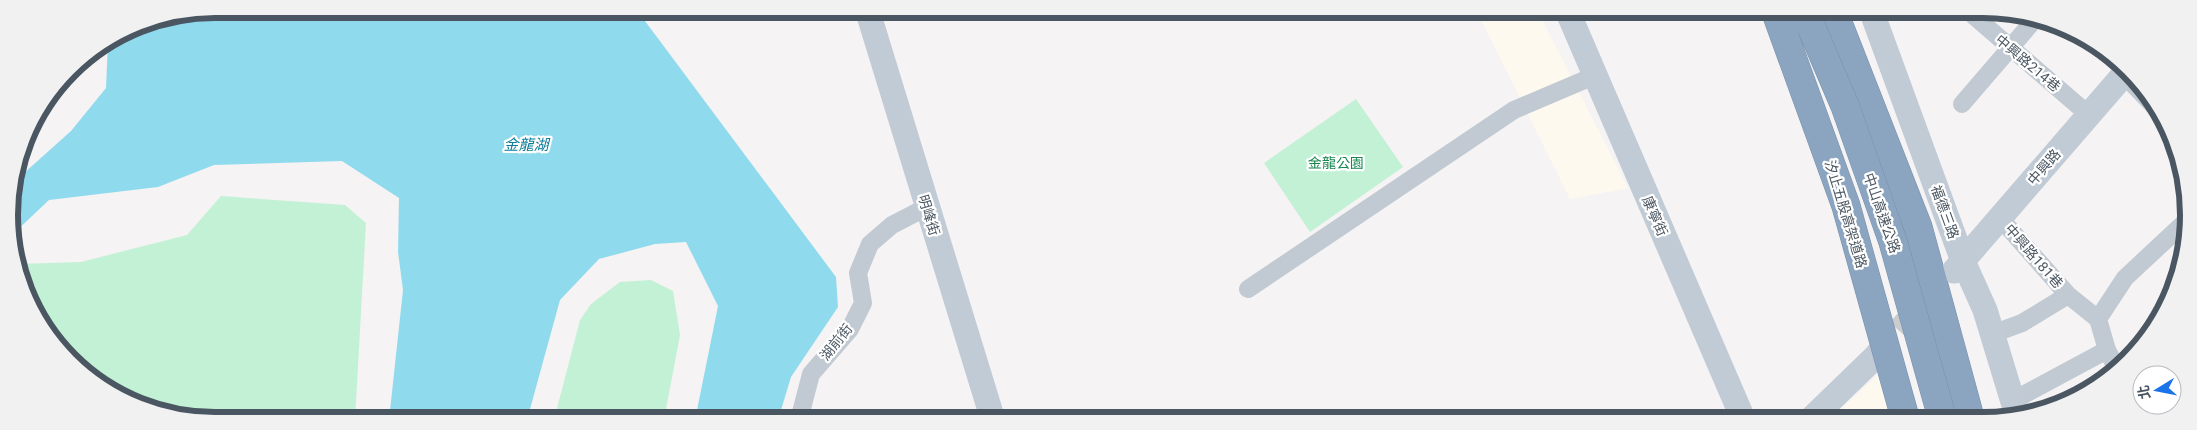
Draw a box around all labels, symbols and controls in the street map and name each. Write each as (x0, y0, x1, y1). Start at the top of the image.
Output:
street label: 中興路214巷 (1992, 31, 2064, 95)
water label: 金龍湖 (503, 136, 550, 154)
street label: 中興路 (2024, 146, 2064, 188)
park label: 金龍公園 (1308, 155, 1364, 171)
street label: 汐止五股高架道路 (1822, 158, 1870, 270)
street label: 中山高速公路 (1861, 171, 1903, 255)
street label: 福德三路 (1928, 183, 1962, 241)
street label: 明峰街 (915, 193, 943, 237)
street label: 康寧街 (1639, 194, 1671, 238)
street label: 中興路181巷 (2002, 221, 2066, 291)
street label: 湖前街 (817, 321, 855, 363)
north arrow (2132, 365, 2182, 415)
text: 北 (2135, 384, 2153, 401)

